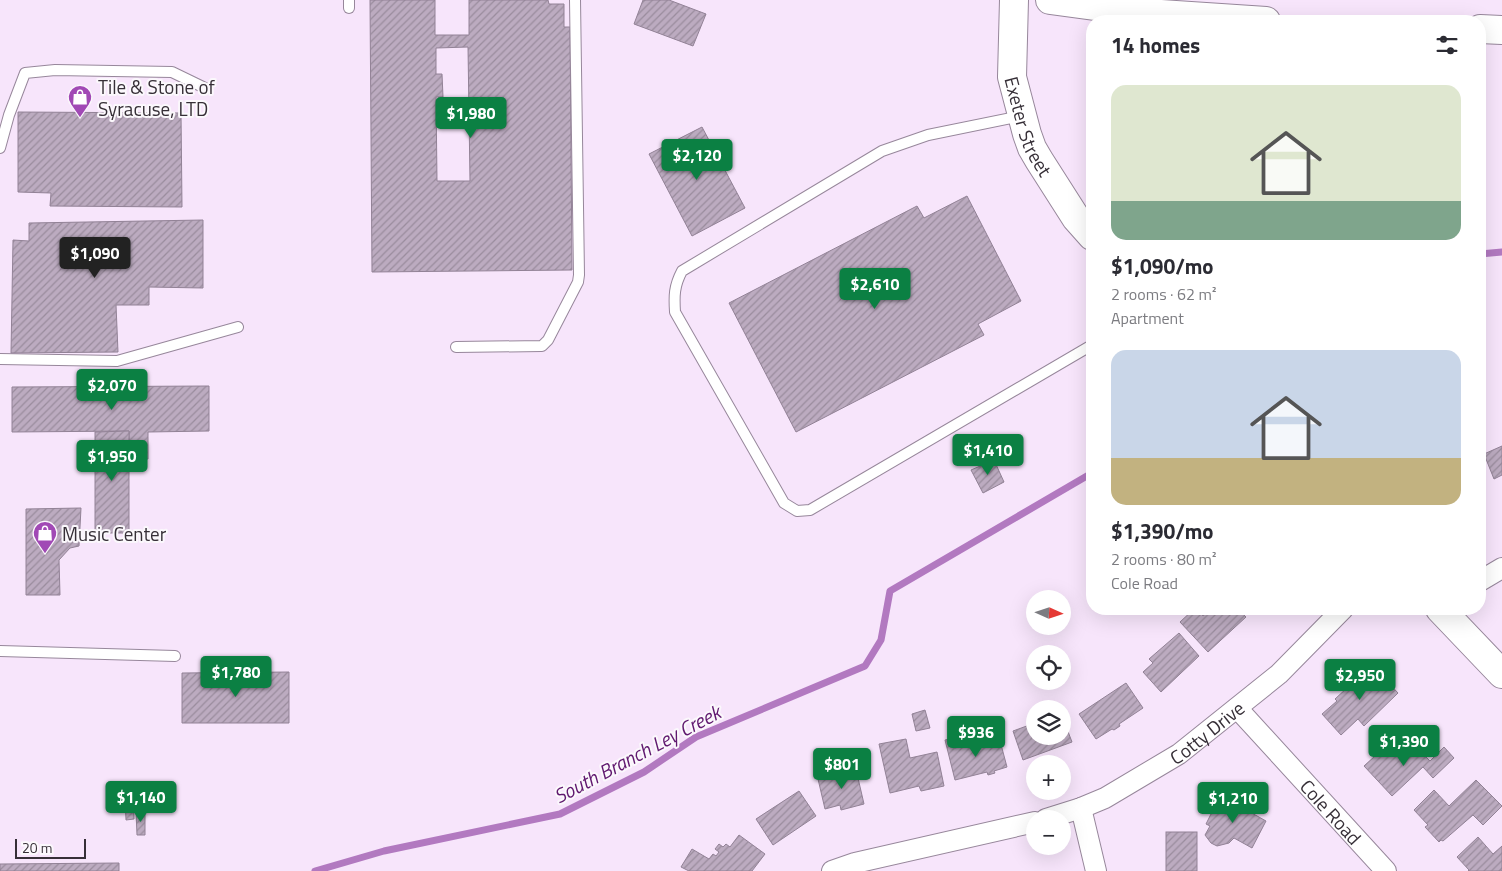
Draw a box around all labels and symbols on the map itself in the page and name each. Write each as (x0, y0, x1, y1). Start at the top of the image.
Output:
place label: Tile & Stone of Syracuse, LTD (98, 72, 215, 123)
street label: Exeter Street (998, 73, 1060, 182)
shop icon: Tile & Stone of Syracuse, LTD (67, 84, 93, 118)
pin: $1,980 (430, 96, 512, 139)
pin: $2,120 (656, 138, 738, 181)
pin: $1,090 (54, 236, 136, 279)
pin: $2,610 (834, 268, 916, 310)
pin: $2,070 (71, 368, 153, 411)
pin: $1,410 (947, 434, 1029, 476)
pin: $1,950 (71, 440, 153, 482)
place label: Music Center (62, 519, 167, 548)
shop icon: Music Center (32, 520, 58, 554)
north arrow (1026, 590, 1071, 635)
pin: $1,780 (195, 656, 277, 698)
pin: $2,950 (1319, 658, 1401, 701)
street label: Cotty Drive (1164, 693, 1250, 771)
water label: South Branch Ley Creek (548, 696, 728, 811)
pin: $936 (946, 716, 1006, 758)
pin: $1,390 (1363, 724, 1445, 767)
pin: $801 (812, 748, 872, 790)
street label: Cole Road (1294, 772, 1369, 850)
pin: $1,140 (100, 780, 182, 823)
pin: $1,210 (1192, 782, 1274, 824)
scale bar (15, 836, 86, 859)

